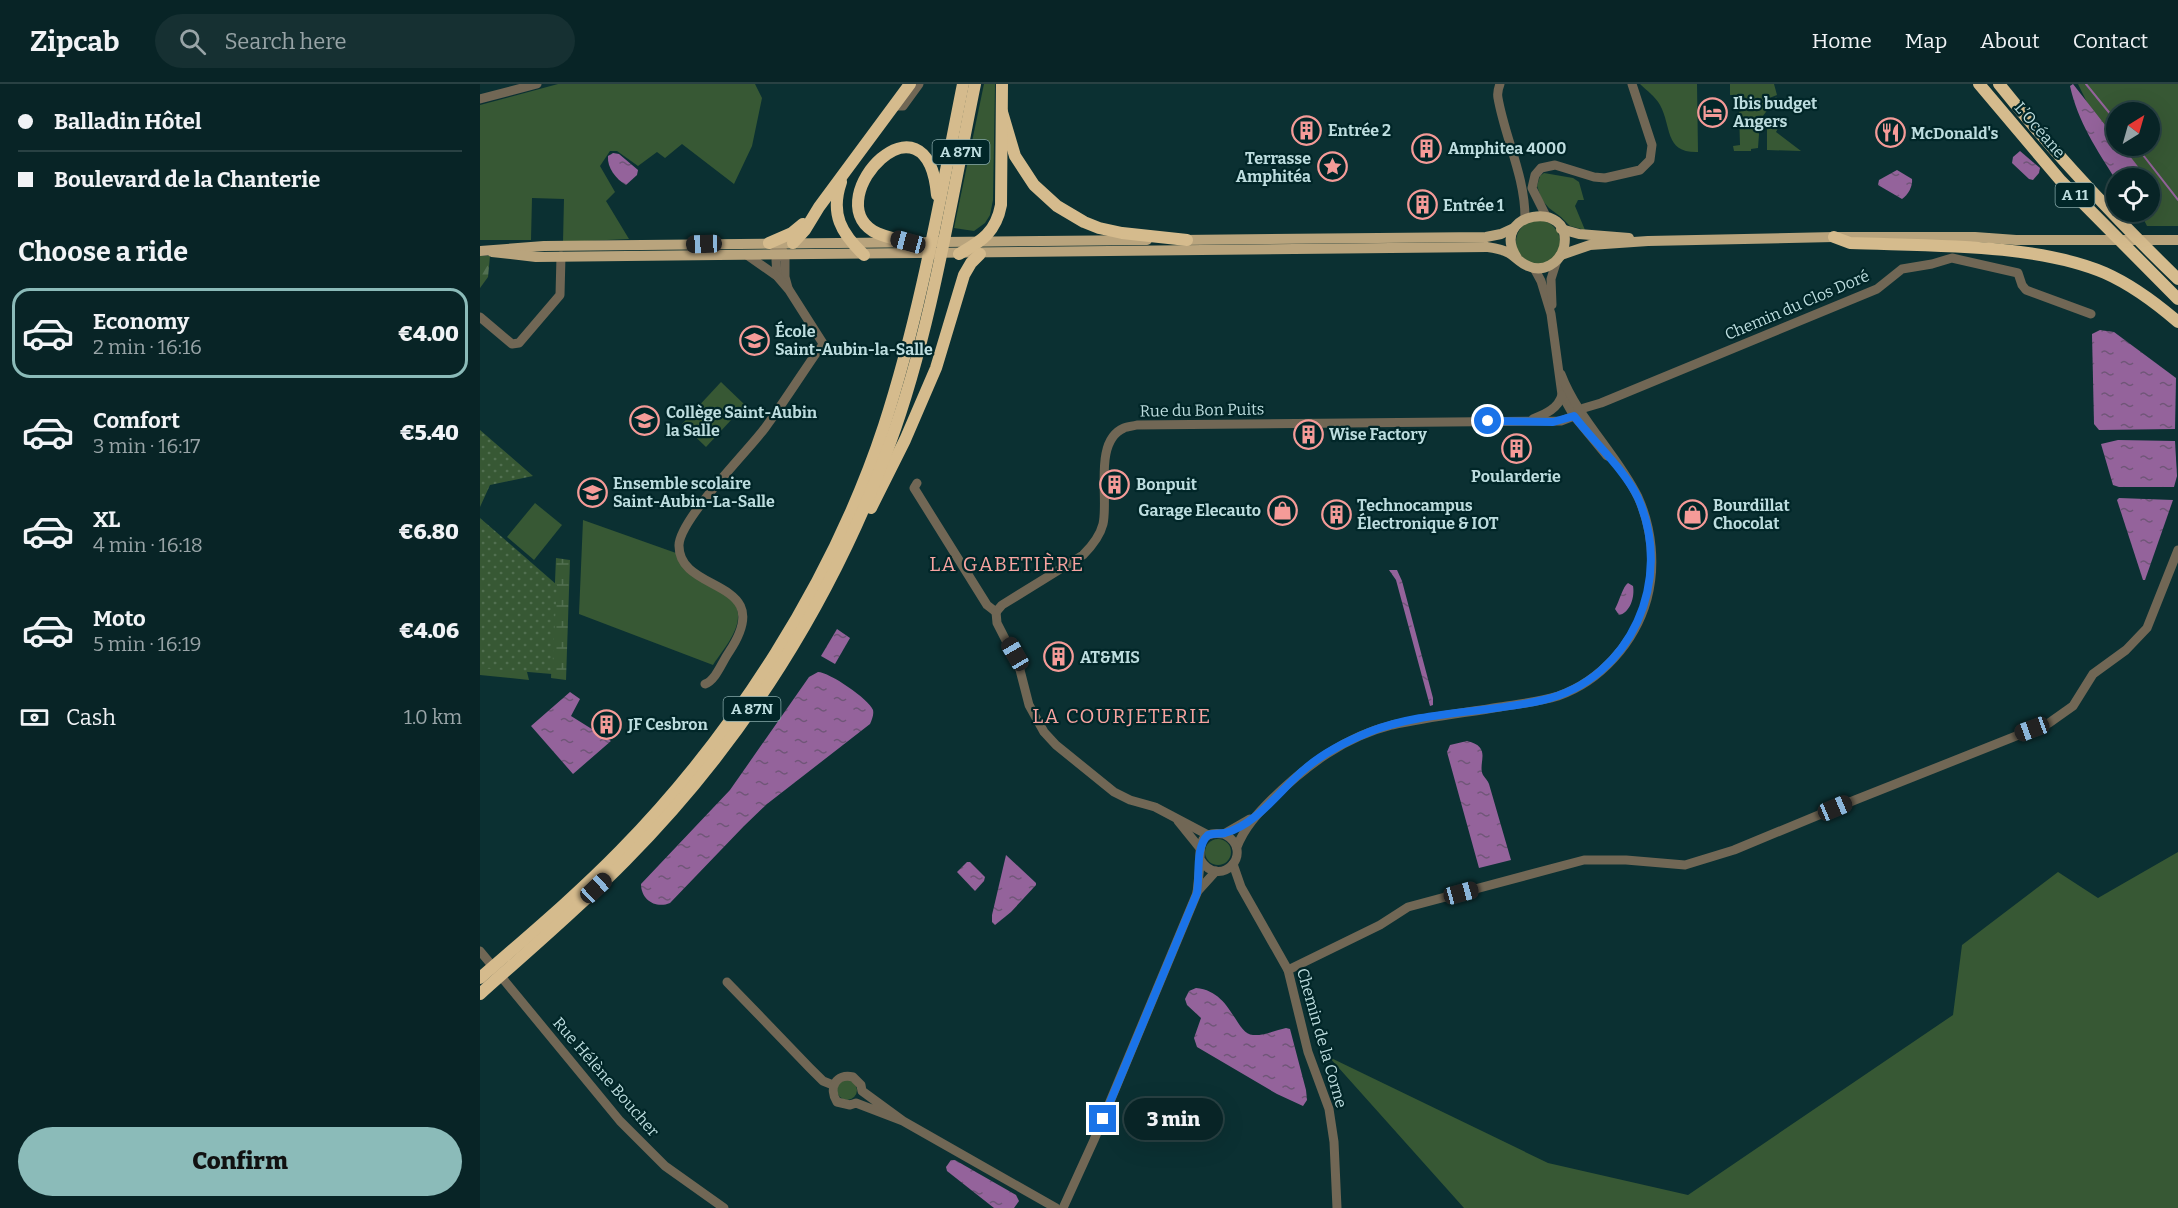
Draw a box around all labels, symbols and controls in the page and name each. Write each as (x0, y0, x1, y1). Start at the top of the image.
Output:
search box (155, 14, 575, 68)
text: Zipcab (30, 25, 119, 58)
icon: search (176, 25, 209, 58)
text: Search here (224, 28, 347, 55)
text: Home (1812, 28, 1872, 54)
text: Map (1905, 28, 1947, 54)
text: About (1980, 28, 2040, 54)
text: Contact (2073, 28, 2148, 54)
place label: Ibis budget Angers (1733, 94, 1818, 131)
hotel icon: Ibis budget Angers (1696, 96, 1728, 128)
street label: L’Océane (2011, 98, 2069, 162)
north arrow (2106, 102, 2160, 156)
map controls (2106, 102, 2160, 222)
text: Balladin Hôtel (54, 108, 202, 135)
building icon: Entrée 2 (1291, 114, 1323, 146)
restaurant icon: McDonald's (1874, 117, 1906, 149)
place label: Entrée 2 (1328, 121, 1391, 140)
place label: McDonald's (1911, 124, 1998, 143)
building icon: Amphitea 4000 (1411, 132, 1443, 164)
place label: Amphitea 4000 (1448, 139, 1566, 158)
road number: A 87N (932, 140, 990, 164)
place label: Terrasse Amphitéa (1236, 149, 1311, 186)
place icon: Terrasse Amphitéa (1316, 151, 1348, 183)
text: Boulevard de la Chanterie (54, 166, 320, 193)
button: locate (2106, 168, 2160, 222)
road number: A 11 (2056, 183, 2094, 207)
building icon: Entrée 1 (1406, 189, 1438, 221)
place label: Entrée 1 (1443, 196, 1504, 215)
car (888, 229, 928, 255)
car (686, 234, 722, 254)
text: Choose a ride (18, 236, 188, 268)
street label: Chemin du Clos Doré (1722, 266, 1872, 344)
icon: car (21, 306, 75, 360)
text: Economy (93, 308, 189, 335)
text: €4.00 (398, 320, 459, 347)
place label: École Saint-Aubin-la-Salle (775, 320, 933, 359)
school or university icon: École Saint-Aubin-la-Salle (738, 324, 770, 356)
text: 2 min · 16:16 (93, 335, 202, 359)
street label: Rue du Bon Puits (1139, 399, 1265, 421)
place label: Collège Saint-Aubin la Salle (666, 403, 818, 440)
icon: car (21, 405, 75, 459)
school or university icon: Collège Saint-Aubin la Salle (629, 405, 661, 437)
text: Comfort (93, 407, 180, 434)
route start (1474, 407, 1501, 434)
building icon: Wise Factory (1292, 418, 1324, 450)
text: €5.40 (400, 419, 459, 446)
place label: Wise Factory (1329, 425, 1427, 444)
building icon: Poularderie (1500, 432, 1532, 464)
text: 3 min · 16:17 (93, 434, 200, 458)
place label: Poularderie (1471, 467, 1561, 486)
building icon: Bonpuit (1099, 468, 1131, 500)
place label: Ensemble scolaire Saint-Aubin-La-Salle (613, 474, 775, 511)
place label: Bonpuit (1136, 475, 1198, 494)
school or university icon: Ensemble scolaire Saint-Aubin-La-Salle (576, 476, 608, 508)
shop icon: Garage Elecauto (1266, 494, 1298, 526)
place label: Technocampus Électronique & IOT (1357, 496, 1499, 533)
place label: Bourdillat Chocolat (1713, 496, 1790, 533)
building icon: Technocampus Électronique & IOT (1320, 498, 1352, 530)
shop icon: Bourdillat Chocolat (1676, 498, 1708, 530)
place label: Garage Elecauto (1138, 501, 1261, 520)
icon: car (21, 504, 75, 558)
text: XL (93, 506, 120, 533)
text: €6.80 (399, 518, 459, 545)
text: 4 min · 16:18 (93, 533, 203, 557)
district label: LA GABETIÈRE (929, 552, 1085, 576)
icon: car (21, 603, 75, 657)
text: Moto (93, 605, 146, 632)
text: €4.06 (399, 617, 459, 644)
text: 5 min · 16:19 (93, 632, 202, 656)
car (998, 634, 1032, 674)
building icon: AT&MIS (1043, 641, 1075, 673)
place label: AT&MIS (1080, 648, 1140, 667)
road number: A 87N (724, 697, 780, 721)
icon: cash (18, 701, 51, 734)
text: Cash (66, 704, 116, 731)
district label: LA COURJETERIE (1032, 704, 1212, 728)
text: 1.0 km (404, 705, 462, 729)
building icon: JF Cesbron (591, 708, 623, 740)
car (2012, 714, 2052, 744)
place label: JF Cesbron (627, 715, 709, 734)
car (1815, 793, 1855, 823)
car (577, 869, 615, 907)
car (1441, 880, 1481, 906)
street label: Chemin de la Corne (1293, 966, 1351, 1110)
street label: Rue Hélène Boucher (549, 1013, 663, 1141)
callout: 3 min (1124, 1098, 1223, 1140)
route end (1089, 1105, 1116, 1132)
text: 3 min (1147, 1107, 1200, 1131)
button: Confirm (18, 1127, 462, 1196)

